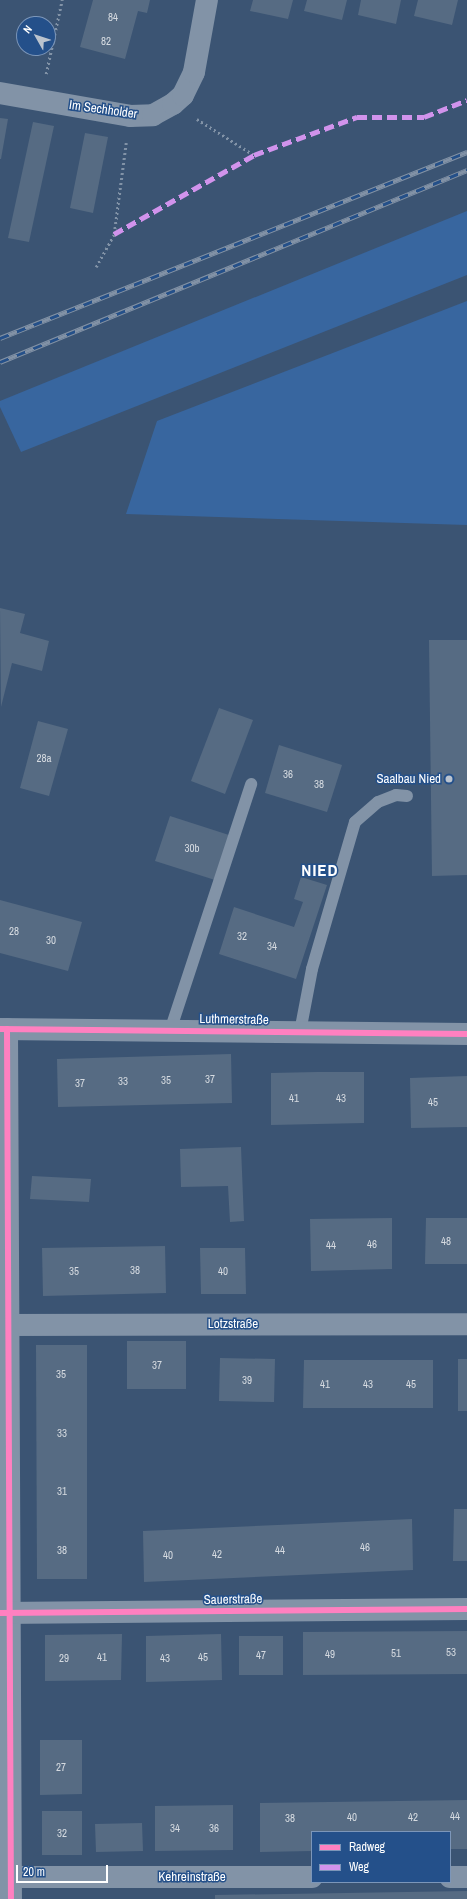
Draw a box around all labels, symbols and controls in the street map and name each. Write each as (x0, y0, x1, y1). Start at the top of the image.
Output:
house number: 84 (108, 10, 118, 24)
north arrow (16, 16, 56, 56)
text: N (20, 22, 35, 36)
house number: 82 (101, 34, 111, 48)
street label: Im Sechholder (68, 97, 138, 123)
house number: 28a (36, 751, 52, 765)
house number: 36 (283, 767, 293, 781)
place label: Saalbau Nied (376, 771, 441, 787)
marker: Saalbau Nied (444, 774, 454, 784)
house number: 38 (314, 777, 324, 791)
house number: 30b (184, 841, 200, 855)
district label: NIED (301, 860, 339, 880)
house number: 28 (9, 924, 19, 938)
house number: 32 (237, 929, 247, 943)
house number: 30 (46, 933, 56, 947)
house number: 34 (267, 939, 277, 953)
street label: Luthmerstraße (199, 1012, 269, 1028)
house number: 37 (205, 1072, 215, 1086)
house number: 35 (161, 1073, 171, 1087)
house number: 33 (118, 1074, 128, 1088)
house number: 37 (75, 1076, 85, 1090)
house number: 41 (289, 1091, 299, 1105)
house number: 43 (336, 1091, 346, 1105)
house number: 45 (428, 1095, 438, 1109)
house number: 48 (441, 1234, 451, 1248)
house number: 46 (367, 1237, 377, 1251)
house number: 44 (326, 1238, 336, 1252)
house number: 38 (130, 1263, 140, 1277)
house number: 35 (69, 1264, 79, 1278)
house number: 40 (218, 1264, 228, 1278)
street label: Lotzstraße (208, 1316, 258, 1332)
house number: 37 (152, 1358, 162, 1372)
house number: 35 (56, 1367, 66, 1381)
house number: 39 (242, 1373, 252, 1387)
house number: 41 (320, 1377, 330, 1391)
house number: 43 (363, 1377, 373, 1391)
house number: 45 (406, 1377, 416, 1391)
house number: 33 (57, 1426, 67, 1440)
house number: 31 (57, 1484, 67, 1498)
house number: 46 (360, 1540, 370, 1554)
house number: 38 (57, 1543, 67, 1557)
house number: 44 (275, 1543, 285, 1557)
house number: 42 (212, 1547, 222, 1561)
house number: 40 (163, 1548, 173, 1562)
street label: Sauerstraße (204, 1592, 262, 1608)
house number: 53 (446, 1645, 456, 1659)
house number: 51 (391, 1646, 401, 1660)
house number: 49 (325, 1647, 335, 1661)
house number: 47 (256, 1648, 266, 1662)
house number: 41 (97, 1650, 107, 1664)
house number: 45 (198, 1650, 208, 1664)
house number: 29 (59, 1651, 69, 1665)
house number: 43 (160, 1651, 170, 1665)
house number: 27 (56, 1760, 66, 1774)
house number: 44 (450, 1809, 460, 1823)
house number: 40 (347, 1810, 357, 1824)
house number: 42 (408, 1810, 418, 1824)
house number: 38 (285, 1811, 295, 1825)
house number: 34 (170, 1821, 180, 1835)
house number: 36 (209, 1821, 219, 1835)
house number: 32 (57, 1826, 67, 1840)
legend (311, 1831, 451, 1883)
text: Radweg (349, 1839, 385, 1855)
scale bar (18, 1857, 110, 1883)
text: Weg (349, 1859, 369, 1875)
text: 20 m (23, 1864, 45, 1880)
street label: Kehreinstraße (158, 1869, 226, 1885)

